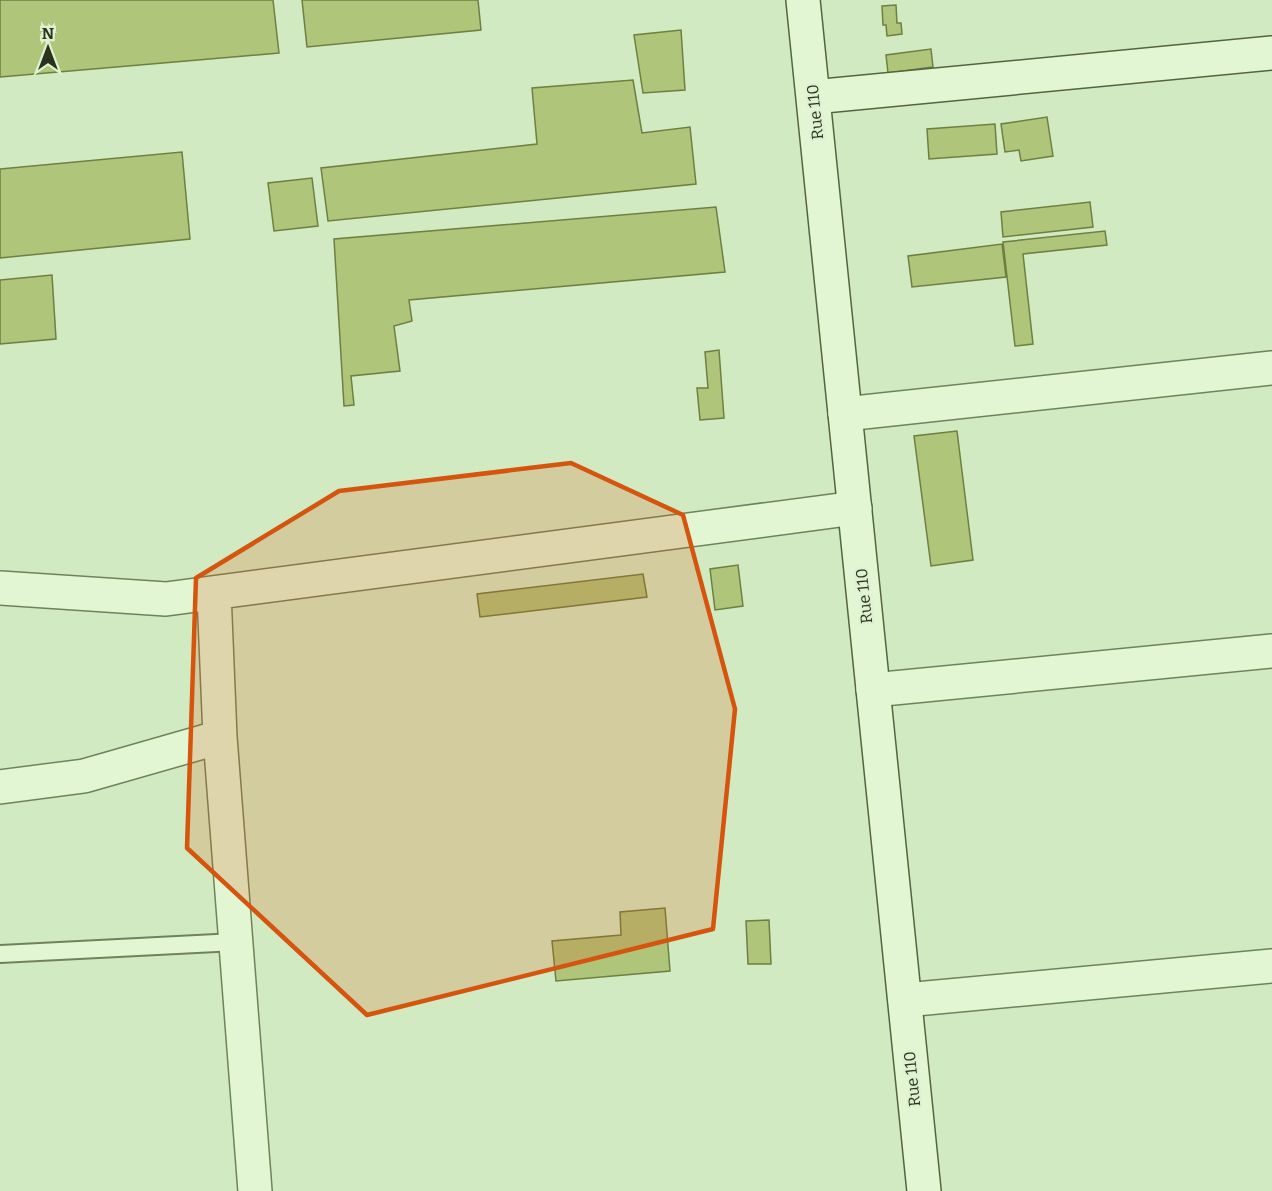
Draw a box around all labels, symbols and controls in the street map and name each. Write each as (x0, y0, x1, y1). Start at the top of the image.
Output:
north arrow (18, 18, 78, 78)
text: N (42, 24, 54, 43)
street label: Rue 110 (803, 83, 827, 141)
street label: Rue 110 (852, 567, 876, 625)
street label: Rue 110 (900, 1050, 924, 1108)

